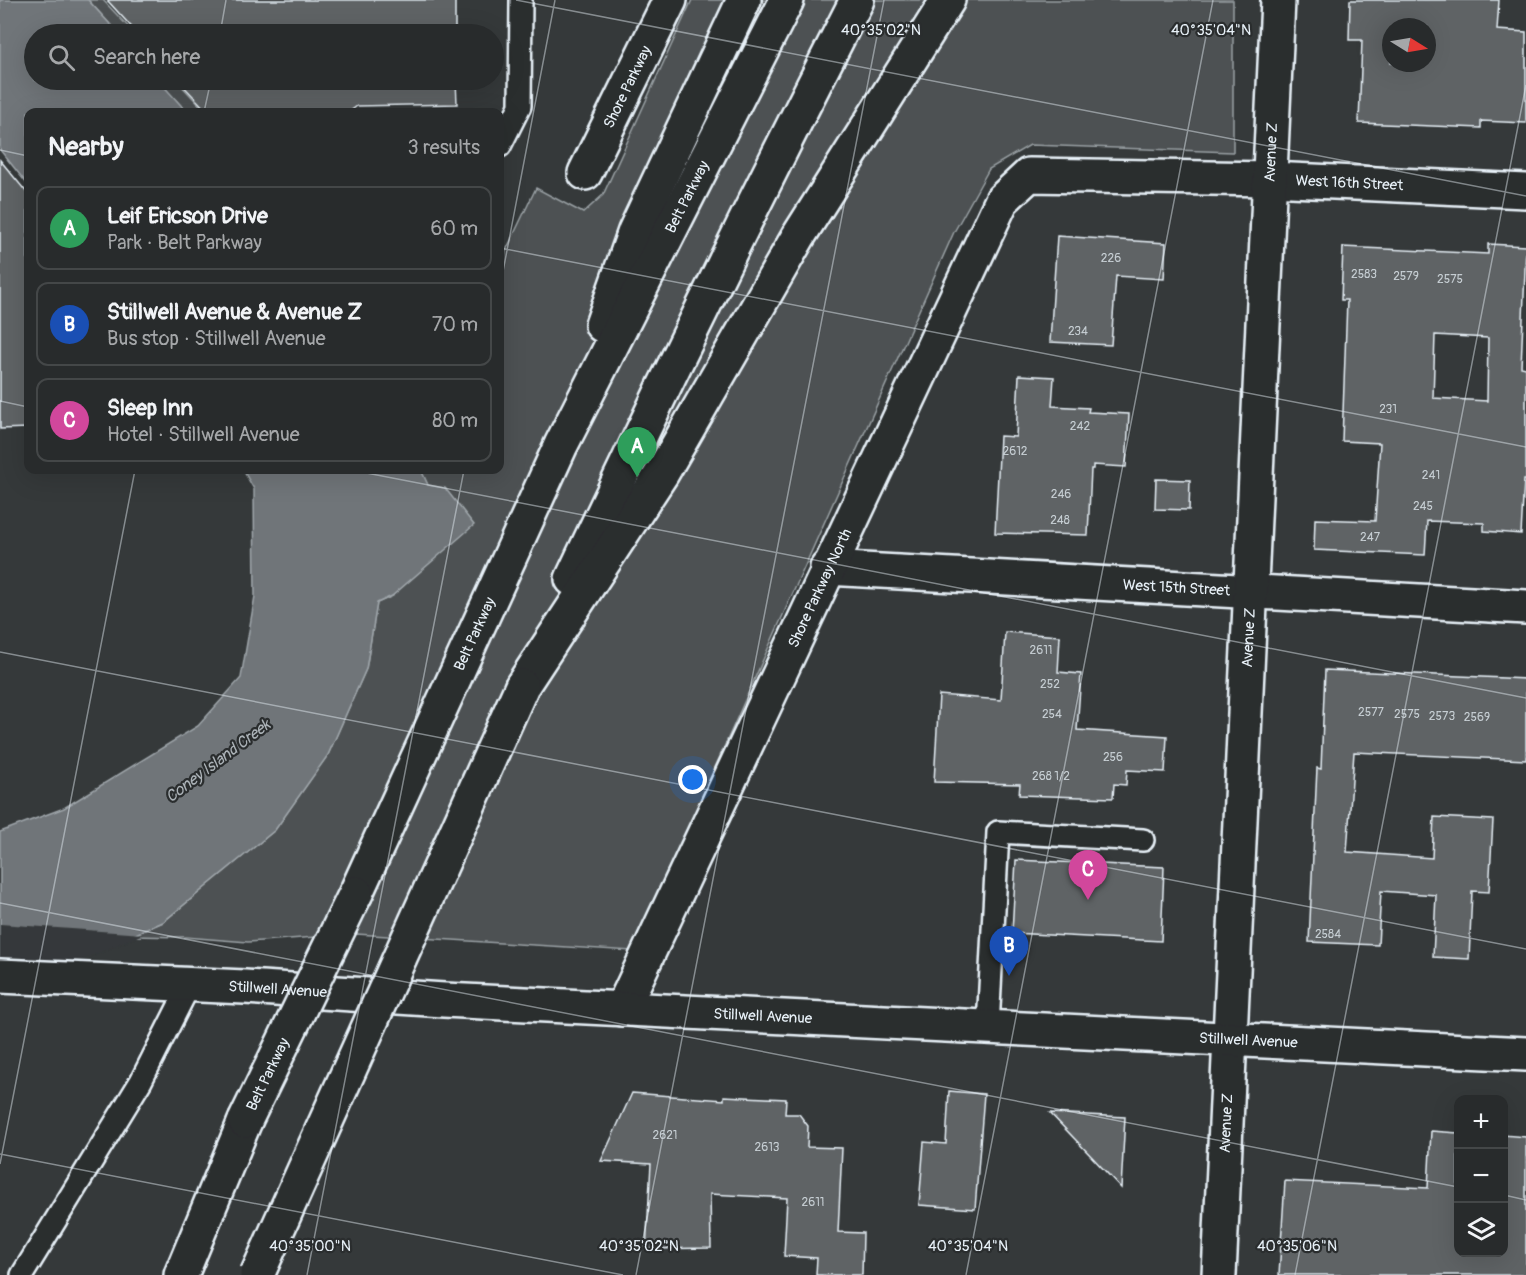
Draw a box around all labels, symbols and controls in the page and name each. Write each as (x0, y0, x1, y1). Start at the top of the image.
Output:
north arrow (1382, 18, 1436, 72)
text: 40°35'02"N (841, 21, 921, 40)
text: 40°35'04"N (1171, 21, 1251, 40)
search box (24, 24, 504, 90)
icon: search (45, 41, 78, 74)
street label: Shore Parkway (599, 42, 656, 131)
text: Search here (93, 43, 200, 71)
street label: Avenue Z (1260, 122, 1282, 182)
text: Nearby (48, 131, 124, 163)
text: 3 results (408, 135, 480, 160)
street label: Belt Parkway (661, 157, 714, 236)
street label: West 16th Street (1295, 171, 1405, 195)
text: Leif Ericson Drive (107, 202, 268, 230)
text: A (63, 216, 76, 241)
text: 60 m (431, 216, 478, 241)
text: Park · Belt Parkway (107, 230, 262, 255)
house number: 226 (1101, 251, 1121, 266)
house number: 2583 (1351, 267, 1377, 282)
house number: 2579 (1393, 269, 1419, 284)
house number: 2575 (1437, 272, 1463, 287)
text: Stillwell Avenue & Avenue Z (107, 298, 362, 326)
text: B (64, 312, 75, 337)
text: 70 m (432, 312, 478, 337)
house number: 234 (1068, 324, 1088, 339)
text: Bus stop · Stillwell Avenue (107, 326, 326, 351)
text: Sleep Inn (107, 394, 193, 422)
house number: 231 (1379, 402, 1397, 417)
text: C (63, 408, 76, 433)
text: 80 m (432, 408, 478, 433)
house number: 242 (1070, 419, 1090, 434)
text: Hotel · Stillwell Avenue (107, 422, 300, 447)
pin: A (618, 428, 656, 477)
house number: 2612 (1002, 444, 1028, 459)
house number: 241 (1422, 468, 1440, 483)
house number: 246 (1051, 487, 1071, 502)
house number: 245 (1413, 499, 1433, 514)
house number: 248 (1050, 513, 1070, 528)
street label: Shore Parkway North (784, 526, 856, 651)
house number: 247 (1360, 530, 1381, 545)
street label: West 15th Street (1122, 575, 1232, 600)
street label: Belt Parkway (450, 594, 500, 674)
street label: Avenue Z (1238, 607, 1259, 668)
house number: 2611 (1029, 643, 1053, 658)
house number: 252 (1040, 677, 1060, 692)
house number: 2577 (1358, 705, 1385, 720)
house number: 254 (1042, 707, 1062, 722)
house number: 2575 (1394, 707, 1420, 722)
house number: 2573 (1429, 709, 1455, 724)
house number: 2569 (1464, 710, 1490, 725)
water label: Coney Island Creek (162, 714, 275, 807)
house number: 256 (1103, 750, 1123, 765)
your location (678, 765, 707, 794)
house number: 268 1/2 (1032, 769, 1070, 784)
pin: C (1068, 850, 1108, 900)
pin: B (990, 926, 1028, 976)
house number: 2584 (1315, 927, 1341, 942)
street label: Stillwell Avenue (228, 977, 328, 1002)
street label: Stillwell Avenue (713, 1004, 813, 1028)
street label: Stillwell Avenue (1199, 1028, 1299, 1052)
street label: Belt Parkway (242, 1034, 294, 1114)
street label: Avenue Z (1215, 1093, 1237, 1153)
map controls (1454, 1095, 1508, 1257)
button: + (1454, 1095, 1508, 1149)
house number: 2621 (652, 1128, 678, 1143)
house number: 2613 (754, 1140, 780, 1155)
button: − (1454, 1149, 1508, 1203)
house number: 2611 (801, 1195, 825, 1210)
button: layers (1454, 1203, 1508, 1257)
text: 40°35'00"N (269, 1237, 351, 1256)
text: 40°35'02"N (599, 1237, 679, 1256)
text: 40°35'04"N (928, 1237, 1008, 1256)
text: 40°35'06"N (1257, 1237, 1337, 1256)

